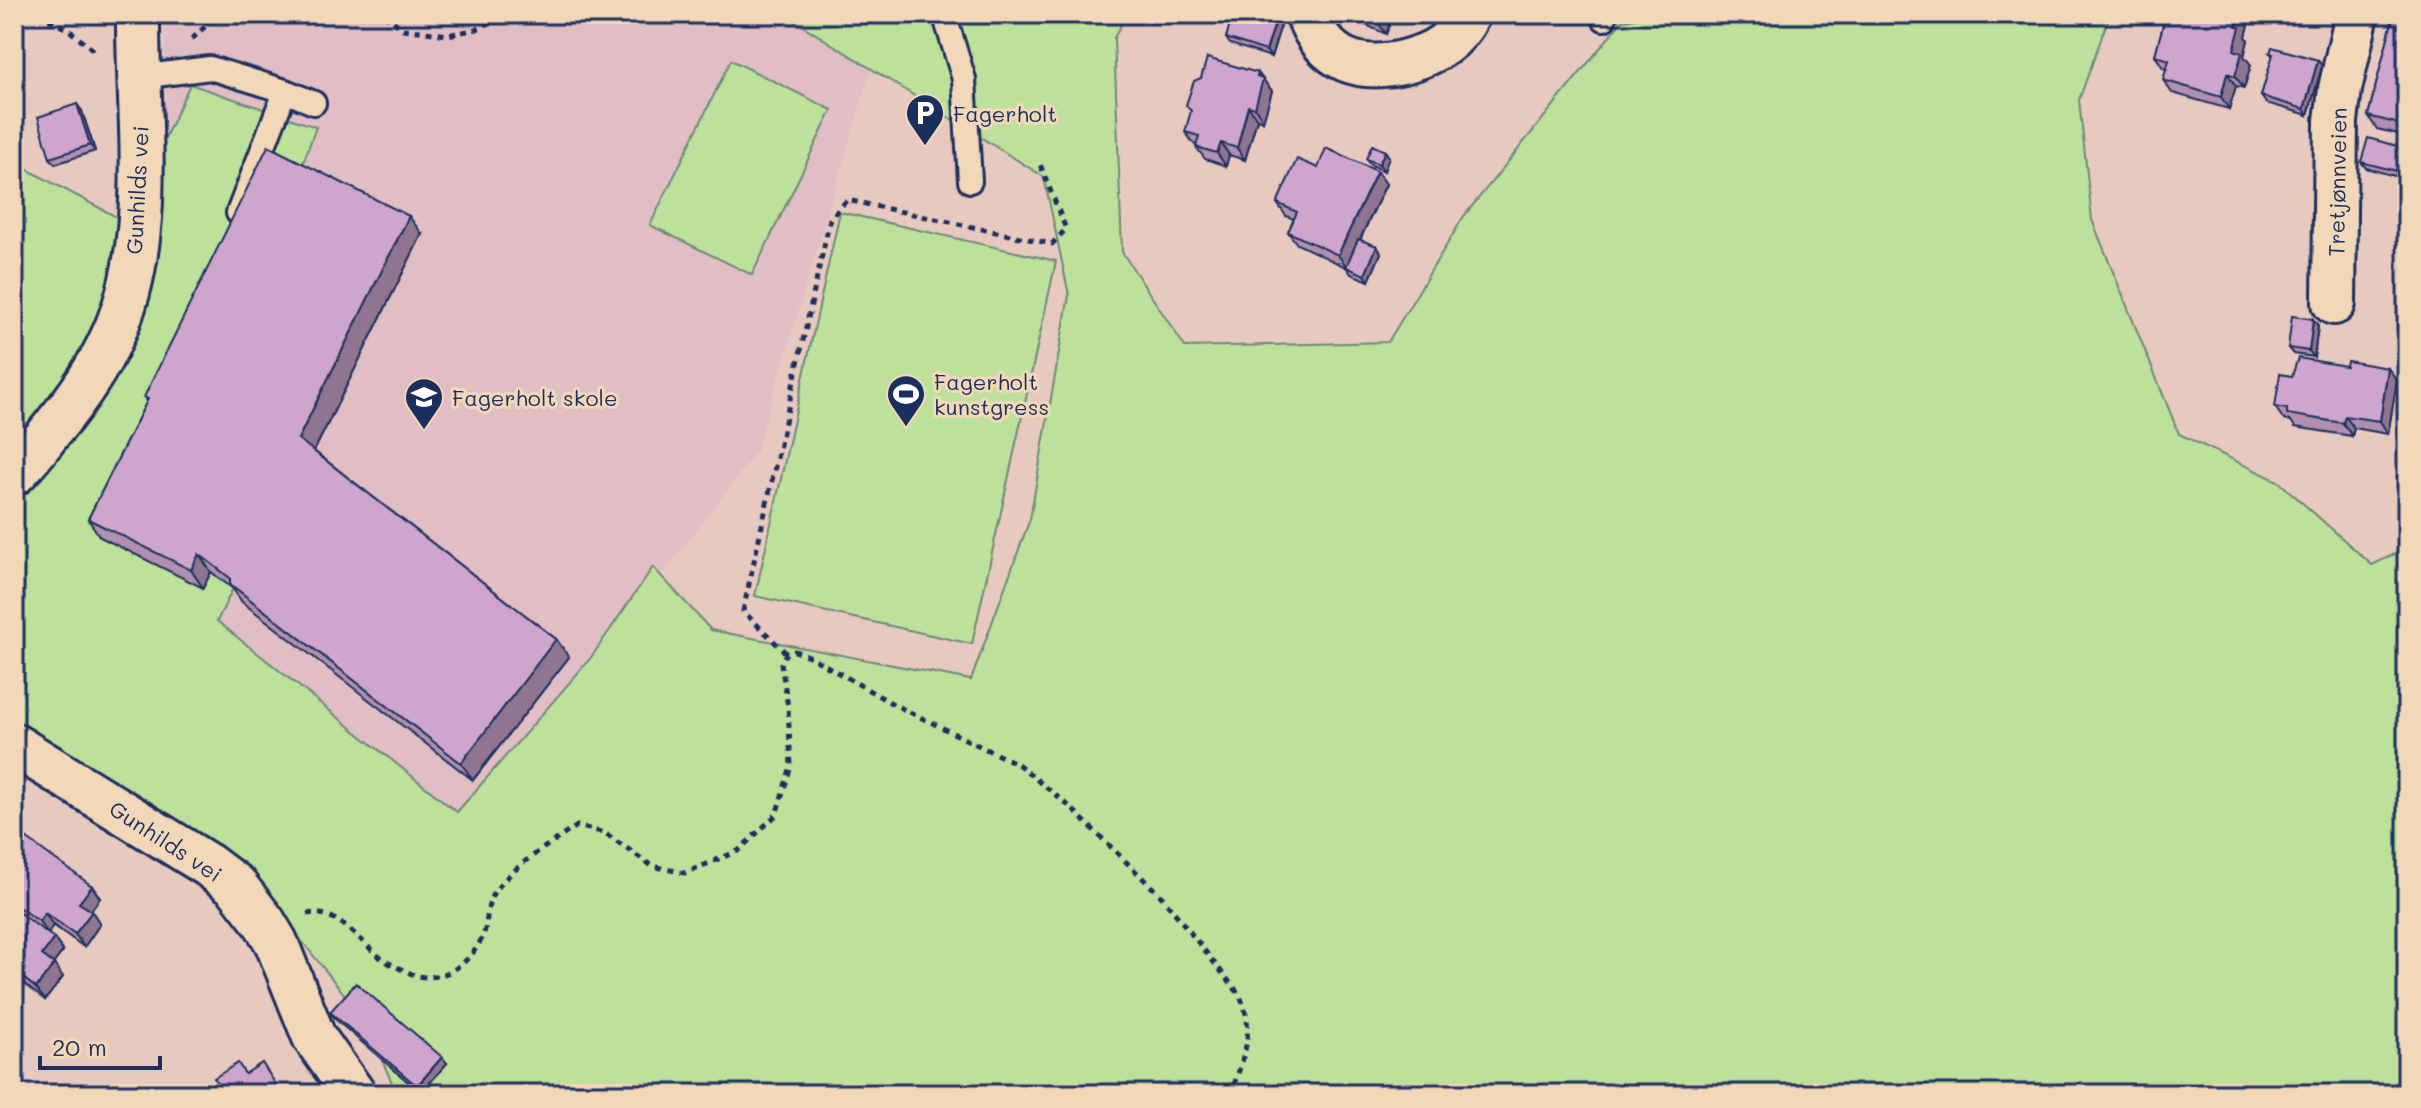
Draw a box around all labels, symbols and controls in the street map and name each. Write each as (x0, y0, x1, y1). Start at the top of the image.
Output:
parking icon: Fagerholt (904, 92, 946, 147)
place label: Fagerholt (953, 99, 1057, 128)
street label: Tretjønnveien (2321, 107, 2353, 257)
street label: Gunhilds vei (119, 125, 155, 255)
place label: Fagerholt kunstgress (934, 367, 1049, 421)
sports icon: Fagerholt kunstgress (885, 373, 927, 428)
school or university icon: Fagerholt skole (403, 376, 445, 431)
place label: Fagerholt skole (452, 383, 618, 412)
street label: Gunhilds vei (104, 794, 228, 888)
scale bar (40, 1020, 160, 1070)
text: 20 m (52, 1031, 107, 1062)

